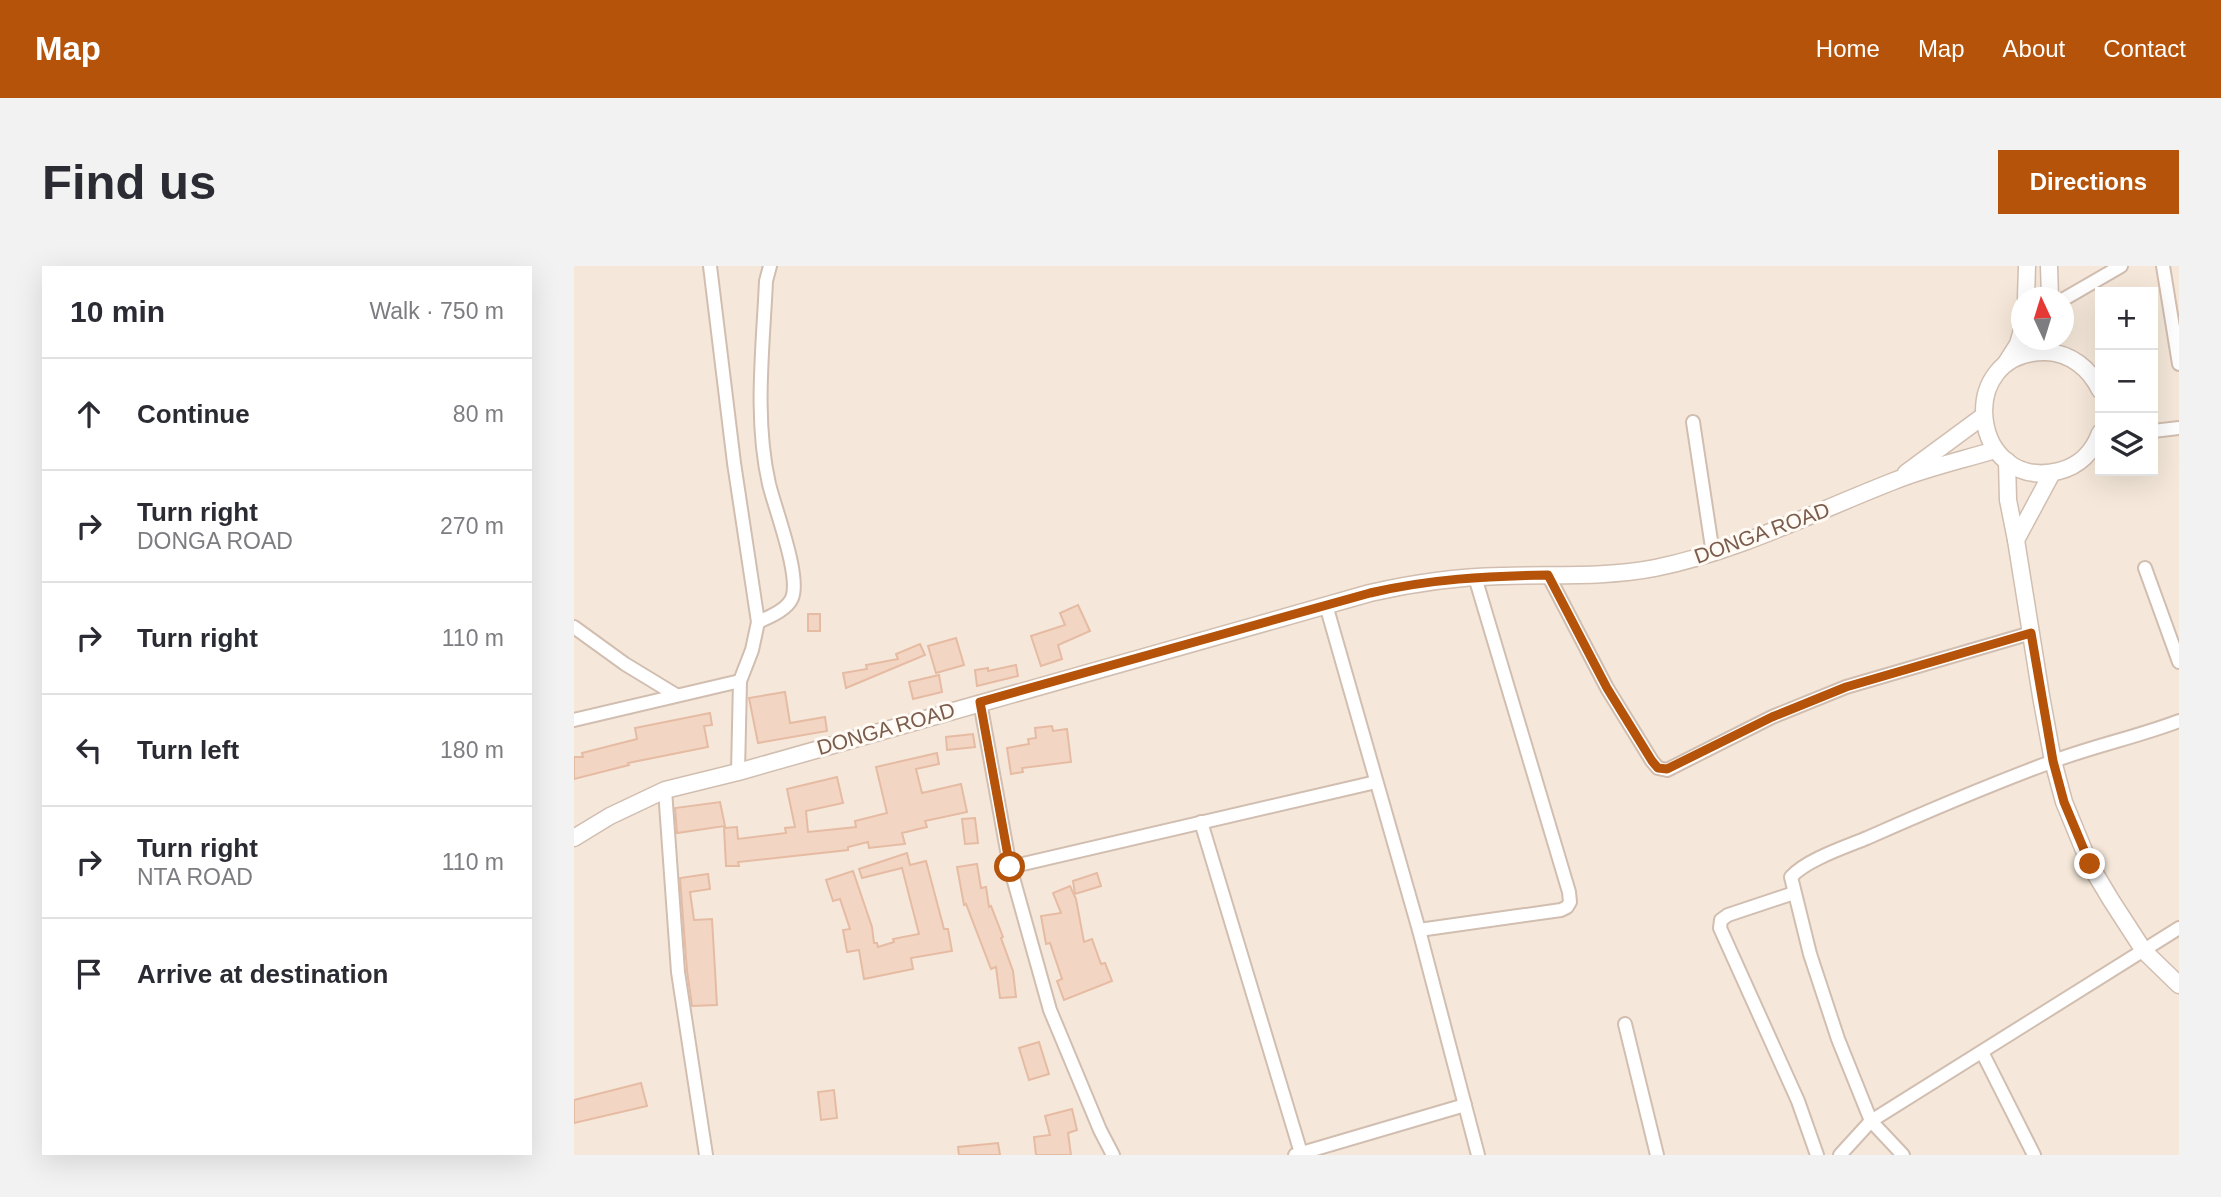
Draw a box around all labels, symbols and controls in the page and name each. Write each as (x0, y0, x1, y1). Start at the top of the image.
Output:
text: Map (35, 30, 101, 67)
text: Home (1816, 35, 1880, 62)
text: Map (1918, 35, 1965, 62)
text: About (2003, 35, 2065, 62)
text: Contact (2103, 35, 2186, 62)
button: Directions (1998, 150, 2179, 214)
text: Find us (42, 155, 216, 209)
north arrow (2011, 287, 2074, 350)
map controls (2095, 287, 2158, 476)
button: + (2095, 287, 2158, 350)
text: 10 min (70, 295, 165, 328)
text: Walk · 750 m (369, 298, 504, 324)
button: − (2095, 350, 2158, 413)
icon: ahead (70, 395, 108, 433)
text: Continue (137, 399, 250, 429)
text: 80 m (453, 401, 504, 427)
button: layers (2095, 413, 2158, 476)
text: Turn right (137, 497, 258, 527)
street label: DONGA ROAD (1691, 497, 1833, 568)
icon: right (70, 507, 108, 545)
text: 270 m (440, 513, 504, 539)
text: DONGA ROAD (137, 528, 293, 554)
icon: right (70, 619, 108, 657)
text: Turn right (137, 623, 258, 653)
text: 110 m (442, 625, 504, 651)
street label: DONGA ROAD (814, 698, 957, 759)
icon: left (70, 731, 108, 769)
text: Turn left (137, 735, 239, 765)
text: 180 m (440, 737, 504, 763)
text: Turn right (137, 833, 258, 863)
icon: right (70, 843, 108, 881)
route end (2074, 848, 2105, 879)
text: 110 m (442, 849, 504, 875)
route start (994, 851, 1025, 882)
text: NTA ROAD (137, 864, 253, 890)
icon: arrive (70, 955, 108, 993)
text: Arrive at destination (137, 959, 388, 989)

